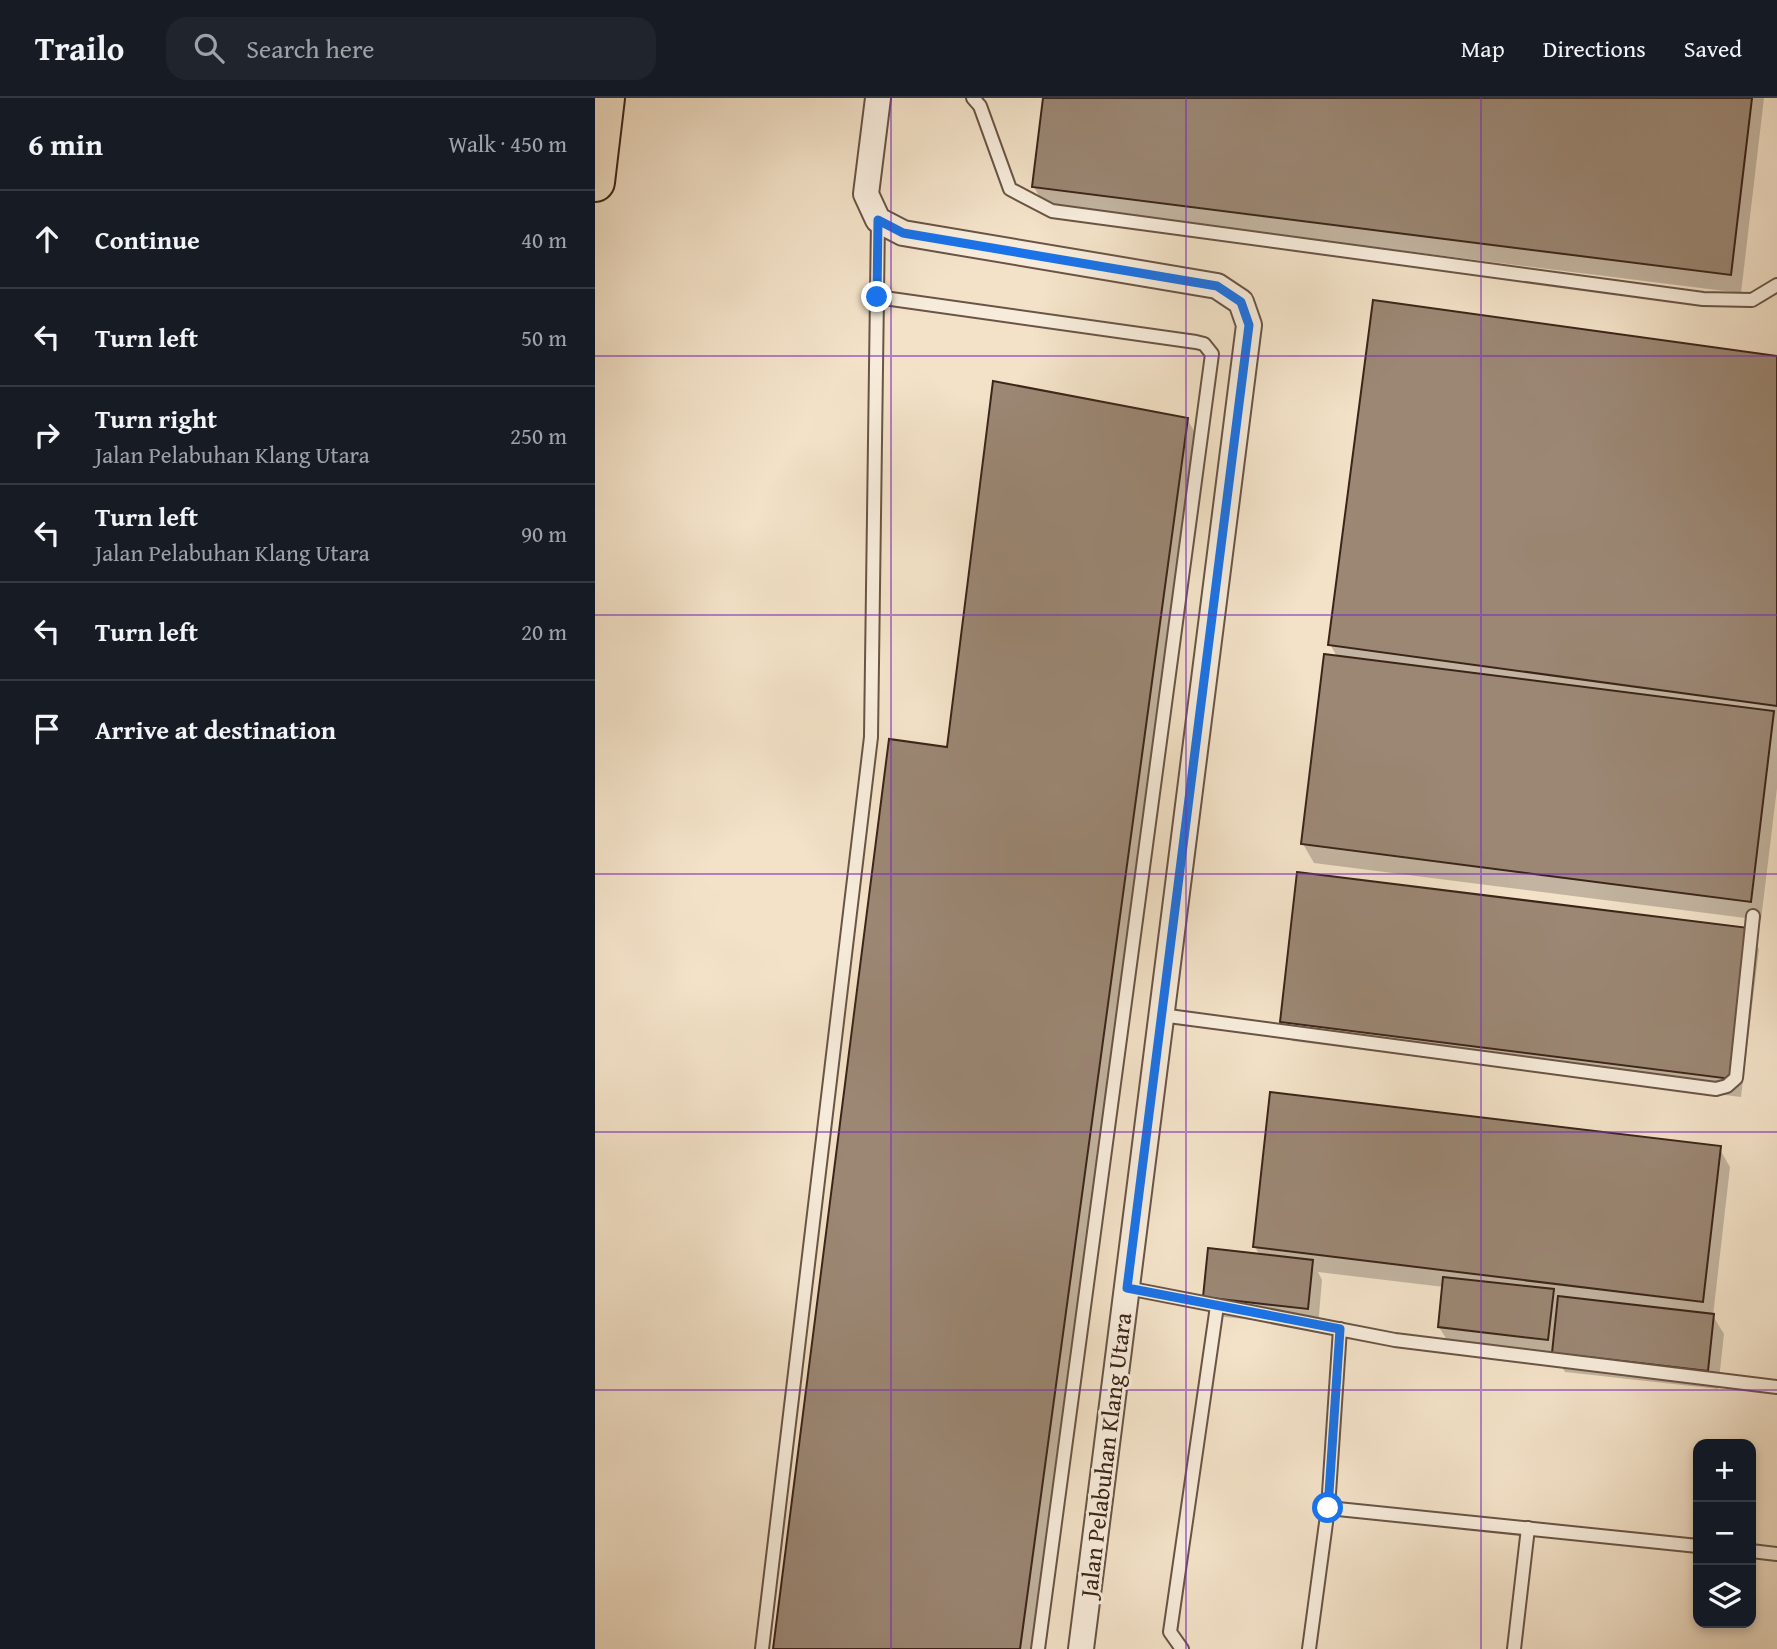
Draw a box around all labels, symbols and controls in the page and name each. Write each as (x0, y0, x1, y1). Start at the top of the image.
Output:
search box (166, 17, 656, 80)
text: Trailo (35, 24, 124, 72)
icon: search (190, 29, 228, 67)
text: Search here (246, 29, 375, 68)
text: Map (1461, 31, 1505, 66)
text: Directions (1543, 31, 1646, 66)
text: Saved (1684, 31, 1742, 66)
text: 6 min (28, 122, 103, 166)
text: Walk · 450 m (448, 127, 567, 160)
icon: ahead (28, 220, 66, 258)
text: Continue (95, 220, 200, 259)
text: 40 m (521, 223, 567, 256)
route end (861, 281, 892, 312)
icon: left (28, 318, 66, 356)
text: Turn left (95, 318, 198, 357)
text: 50 m (521, 321, 567, 354)
text: Turn right (95, 399, 217, 438)
icon: right (28, 416, 66, 454)
text: 250 m (510, 419, 567, 452)
text: Jalan Pelabuhan Klang Utara (95, 438, 370, 471)
text: Turn left (95, 497, 198, 536)
icon: left (28, 514, 66, 552)
text: 90 m (521, 517, 567, 550)
text: Jalan Pelabuhan Klang Utara (95, 536, 370, 569)
icon: left (28, 612, 66, 650)
text: Turn left (95, 612, 198, 651)
text: 20 m (521, 615, 567, 648)
icon: arrive (28, 710, 66, 748)
text: Arrive at destination (95, 710, 336, 749)
street label: Jalan Pelabuhan Klang Utara (1070, 1310, 1140, 1602)
map controls (1693, 1439, 1756, 1628)
button: + (1693, 1439, 1756, 1502)
route start (1312, 1492, 1343, 1523)
button: − (1693, 1502, 1756, 1565)
button: layers (1693, 1565, 1756, 1628)

